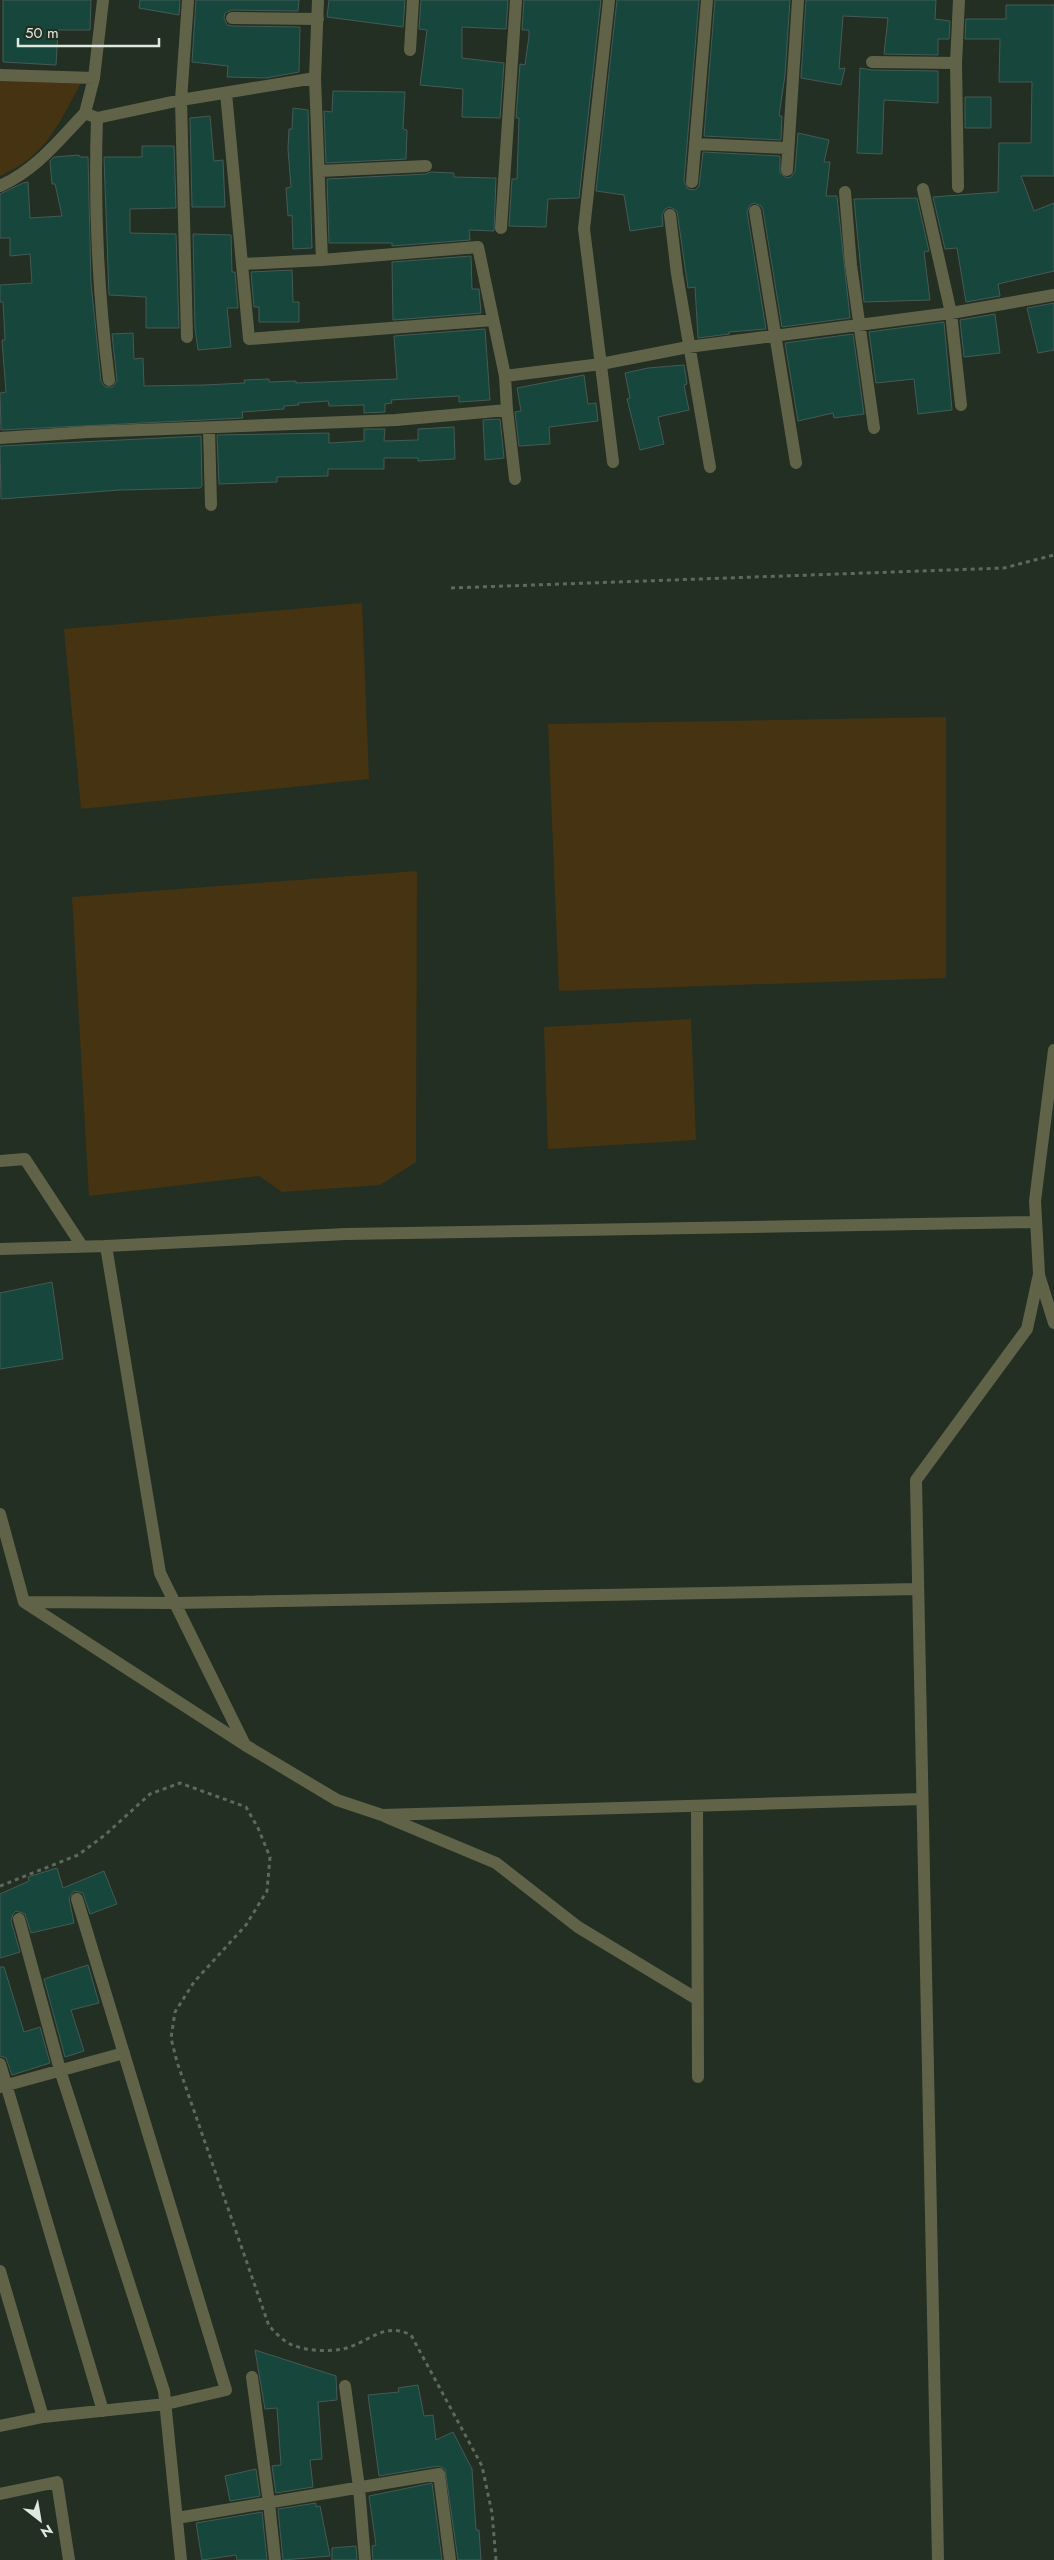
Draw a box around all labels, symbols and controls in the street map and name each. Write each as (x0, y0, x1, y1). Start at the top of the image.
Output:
scale bar (18, 15, 159, 47)
text: 50 m (25, 22, 59, 44)
north arrow (15, 2495, 65, 2545)
text: N (37, 2520, 57, 2543)

